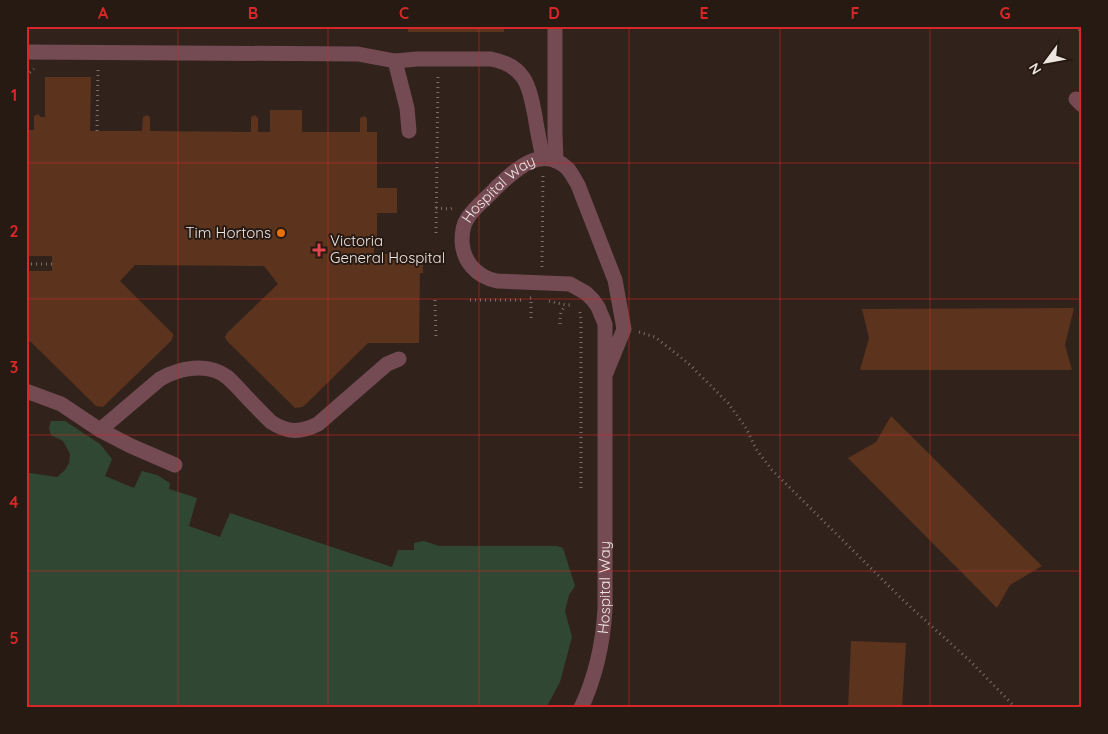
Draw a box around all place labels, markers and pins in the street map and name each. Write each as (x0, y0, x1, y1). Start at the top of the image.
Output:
place label: Tim Hortons (186, 223, 271, 242)
marker: Tim Hortons (275, 227, 287, 239)
place label: Victoria General Hospital (330, 231, 445, 267)
marker: Victoria General Hospital (312, 243, 326, 257)

